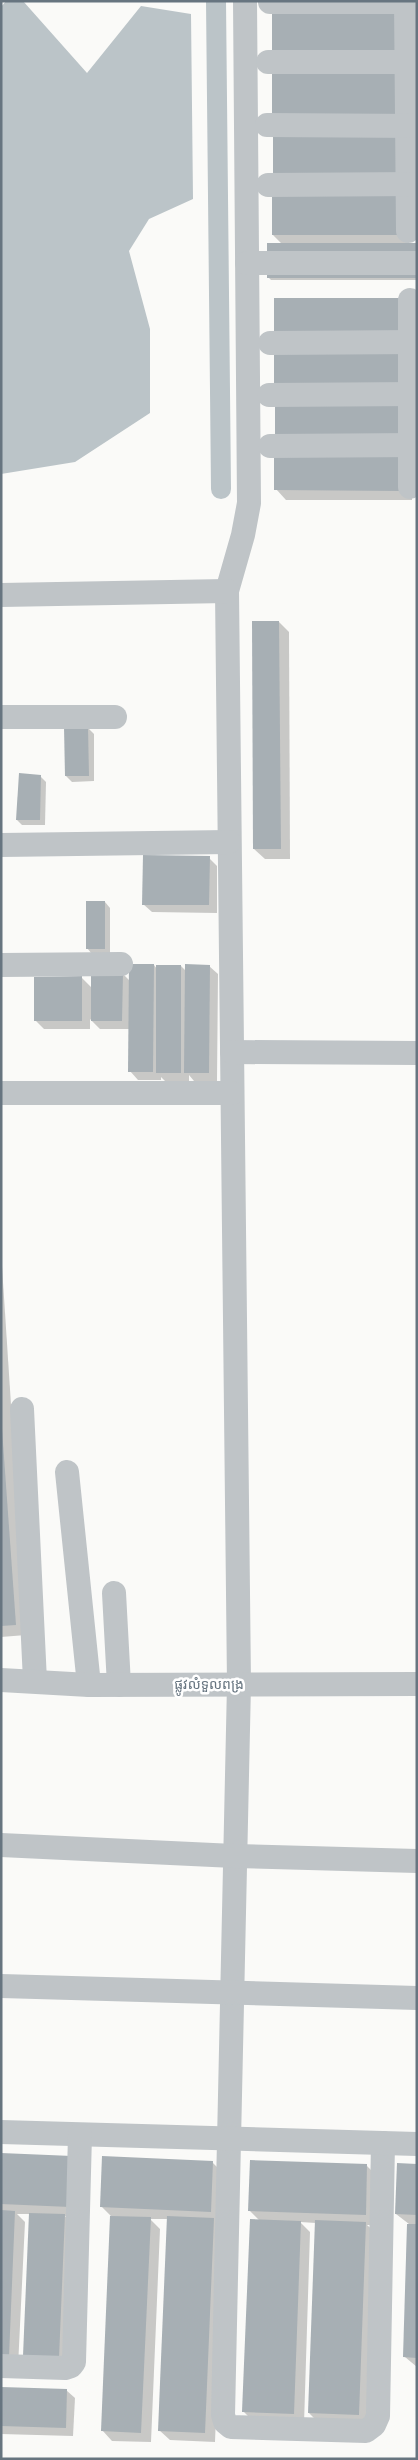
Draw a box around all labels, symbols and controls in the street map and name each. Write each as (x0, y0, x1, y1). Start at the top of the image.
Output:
street label: ផ្លូវលំទួលពង្រ (174, 1675, 244, 1696)

